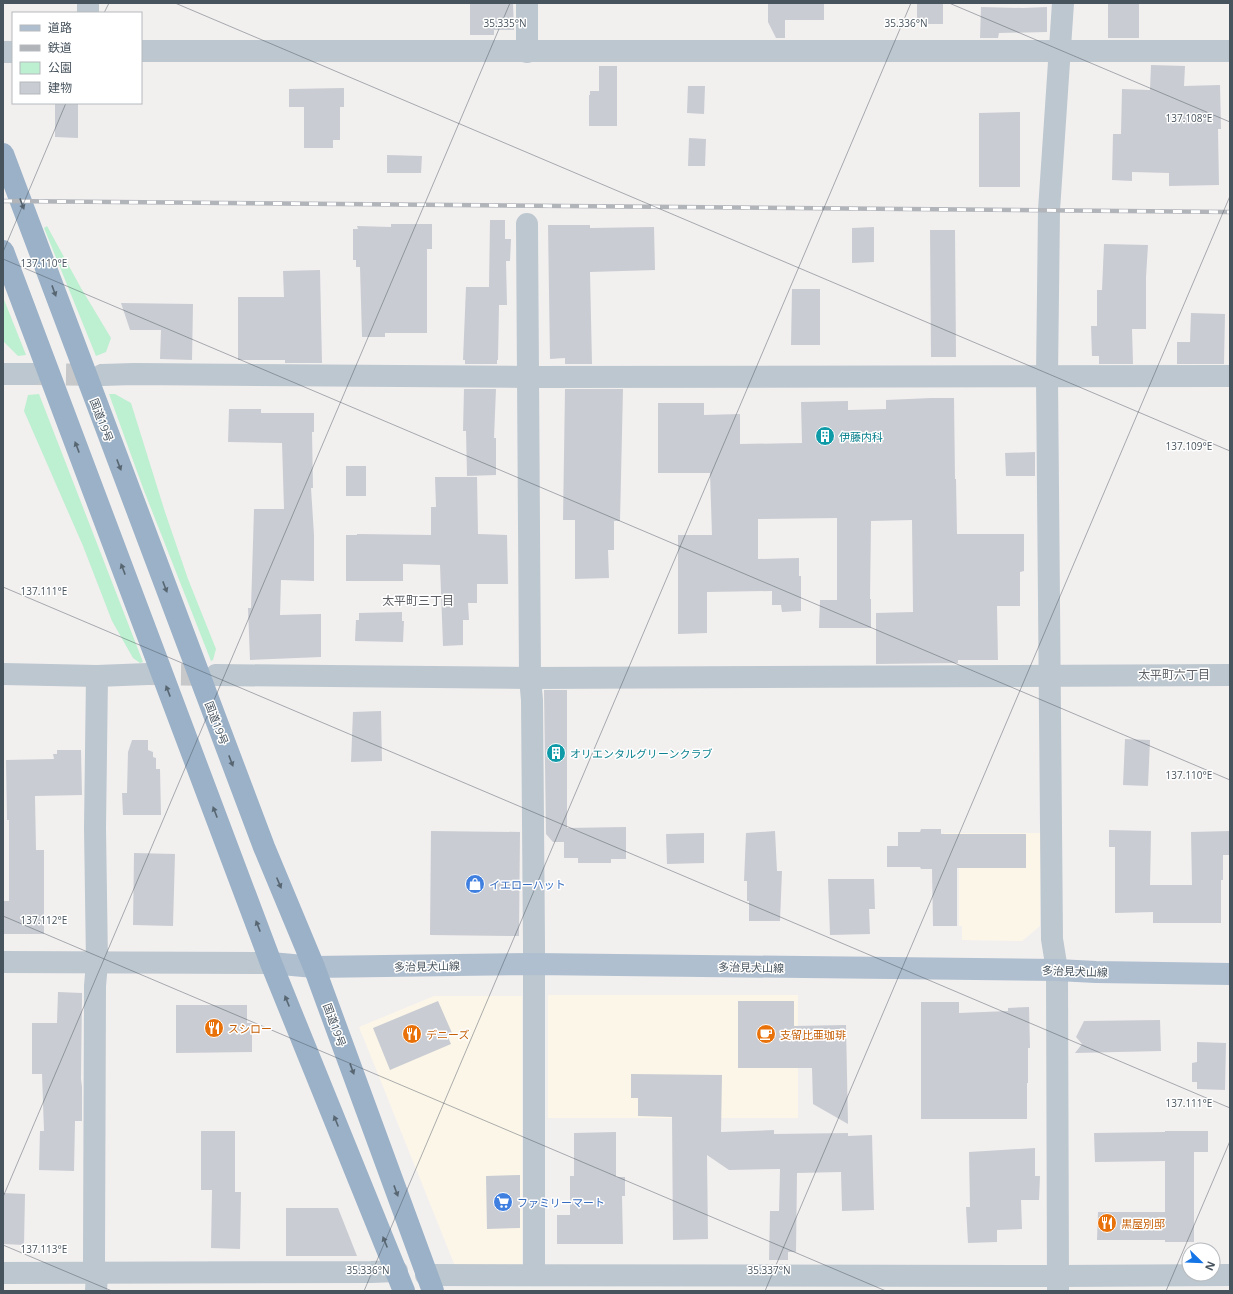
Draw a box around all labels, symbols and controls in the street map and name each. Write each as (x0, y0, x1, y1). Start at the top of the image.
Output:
legend (12, 12, 142, 104)
text: 35.335°N (483, 16, 527, 30)
text: 35.336°N (884, 16, 928, 30)
text: 道路 (48, 19, 72, 36)
text: 鉄道 (48, 39, 72, 56)
text: 公園 (48, 59, 72, 76)
text: 建物 (48, 79, 72, 96)
text: 137.108°E (1166, 111, 1212, 125)
one-way arrow (19, 198, 25, 210)
text: 137.110°E (21, 256, 67, 270)
one-way arrow (51, 286, 57, 298)
street label: 国道19号 (87, 396, 117, 444)
building icon: 伊藤内科 (814, 425, 836, 447)
place label: 伊藤内科 (839, 429, 883, 444)
text: 137.109°E (1166, 439, 1212, 453)
one-way arrow (73, 441, 79, 453)
one-way arrow (117, 460, 123, 472)
one-way arrow (119, 563, 125, 575)
one-way arrow (163, 581, 169, 593)
text: 137.111°E (21, 584, 67, 598)
district label: 太平町三丁目 (382, 592, 454, 609)
district label: 太平町六丁目 (1138, 666, 1210, 683)
one-way arrow (165, 684, 171, 696)
street label: 国道19号 (202, 699, 232, 747)
building icon: オリエンタルグリーンクラブ (545, 742, 567, 764)
place label: オリエンタルグリーンクラブ (570, 746, 712, 761)
one-way arrow (228, 755, 234, 767)
text: 137.110°E (1166, 768, 1212, 782)
one-way arrow (211, 806, 217, 818)
shop icon: イエローハット (464, 873, 486, 895)
place label: イエローハット (489, 877, 566, 892)
one-way arrow (276, 878, 282, 890)
text: 137.112°E (21, 913, 67, 927)
one-way arrow (254, 920, 260, 932)
street label: 多治見犬山線 (394, 958, 460, 974)
street label: 多治見犬山線 (718, 959, 784, 975)
street label: 多治見犬山線 (1042, 962, 1108, 980)
one-way arrow (283, 994, 289, 1006)
street label: 国道19号 (320, 1001, 350, 1049)
restaurant icon: スシロー (203, 1017, 225, 1039)
place label: スシロー (228, 1021, 272, 1036)
restaurant icon: デニーズ (401, 1023, 423, 1045)
cafe icon: 支留比亜珈琲 (755, 1023, 777, 1045)
place label: デニーズ (426, 1027, 469, 1042)
place label: 支留比亜珈琲 (780, 1027, 846, 1042)
one-way arrow (349, 1064, 355, 1076)
text: 137.111°E (1166, 1096, 1212, 1110)
one-way arrow (333, 1116, 339, 1127)
one-way arrow (394, 1186, 400, 1198)
supermarket icon: ファミリーマート (492, 1191, 514, 1213)
place label: ファミリーマート (517, 1195, 605, 1210)
restaurant icon: 黒屋別邸 (1096, 1212, 1118, 1234)
place label: 黒屋別邸 (1121, 1216, 1165, 1231)
one-way arrow (382, 1236, 388, 1247)
text: 137.113°E (21, 1242, 67, 1256)
north arrow (1181, 1242, 1221, 1282)
text: N (1202, 1259, 1219, 1273)
text: 35.336°N (346, 1263, 390, 1277)
text: 35.337°N (747, 1263, 791, 1277)

